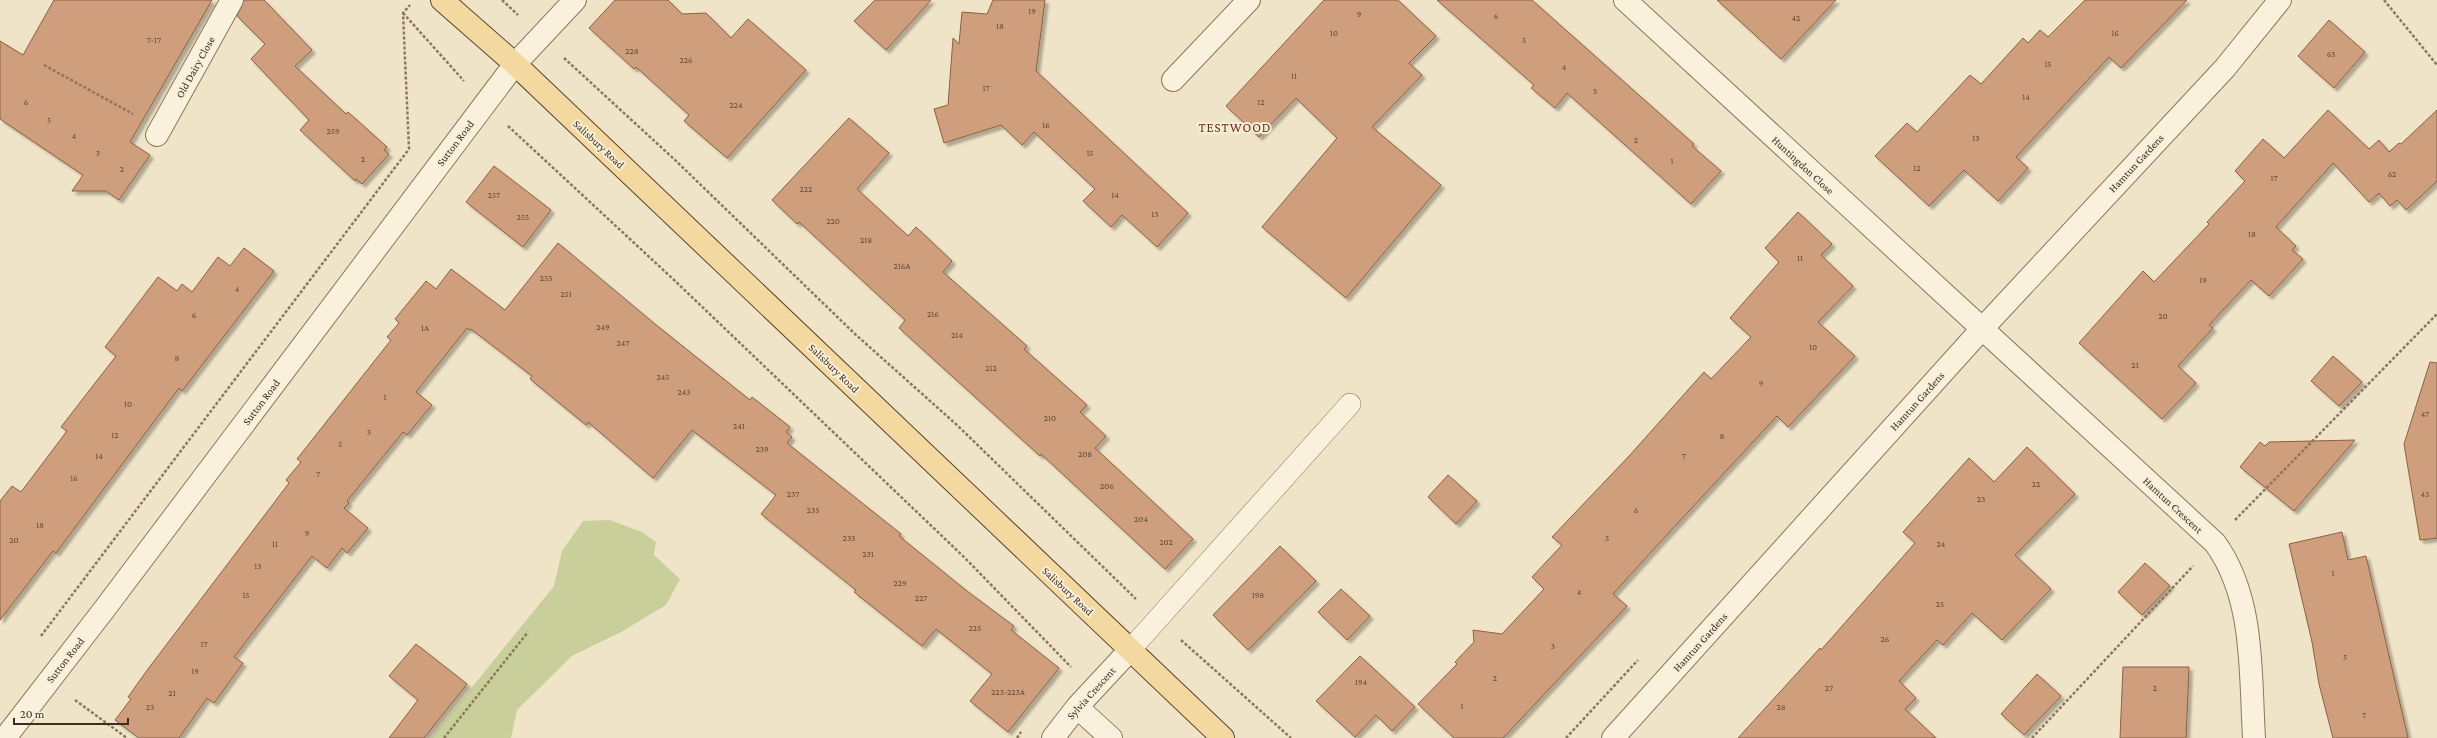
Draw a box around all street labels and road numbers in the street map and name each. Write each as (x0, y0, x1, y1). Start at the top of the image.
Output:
street label: Old Dairy Close (173, 34, 218, 100)
street label: Salisbury Road (570, 117, 627, 171)
street label: Sutton Road (434, 118, 476, 168)
street label: Hamtun Gardens (2106, 131, 2166, 195)
street label: Huntingdon Close (1769, 133, 1836, 197)
street label: Salisbury Road (806, 341, 862, 396)
street label: Hamtun Gardens (1887, 369, 1947, 433)
street label: Sutton Road (240, 377, 282, 427)
street label: Hamtun Crescent (2141, 474, 2205, 536)
street label: Salisbury Road (1039, 564, 1096, 618)
street label: Hamtun Gardens (1670, 610, 1730, 674)
street label: Sutton Road (44, 635, 86, 685)
street label: Sylvia Crescent (1064, 664, 1119, 722)

